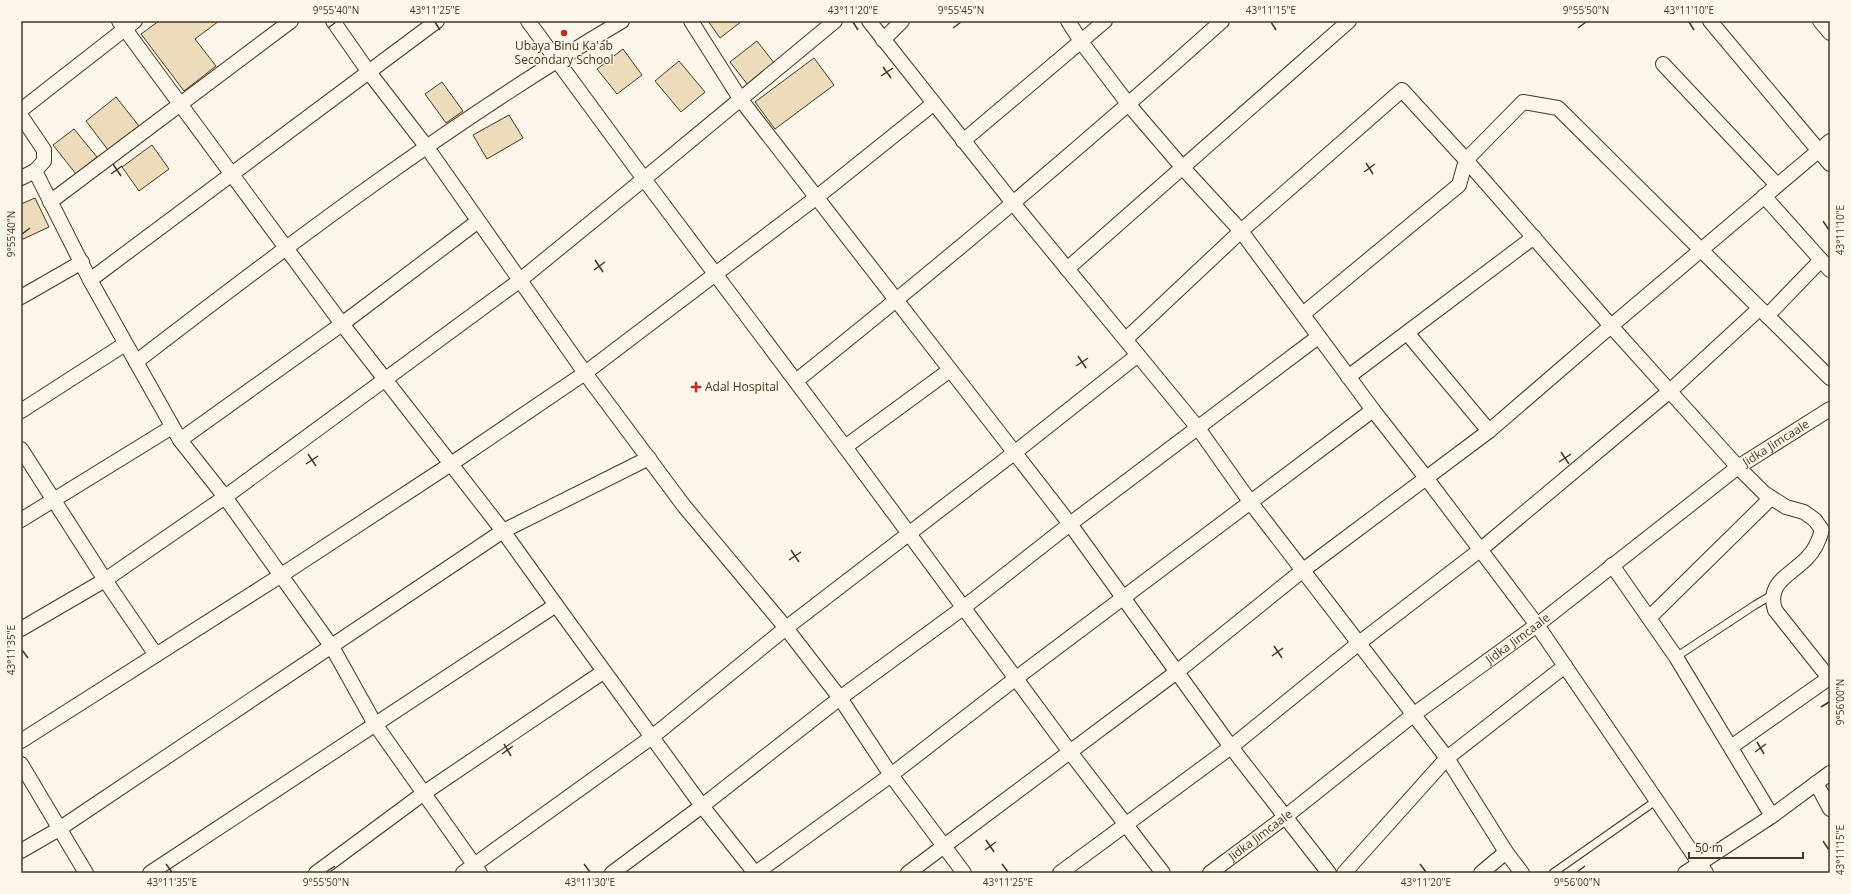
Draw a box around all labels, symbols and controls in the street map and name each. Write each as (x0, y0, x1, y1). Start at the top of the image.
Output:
text: 9°55'40"N (313, 3, 359, 17)
text: 43°11'25"E (410, 3, 460, 17)
text: 43°11'20"E (828, 3, 878, 17)
text: 9°55'45"N (938, 3, 984, 17)
text: 43°11'15"E (1246, 3, 1296, 17)
text: 9°55'50"N (1563, 3, 1609, 17)
text: 43°11'10"E (1664, 3, 1714, 17)
marker: Ubaya Binu Ka'ab Secondary School (559, 28, 569, 38)
place label: Ubaya Binu Ka'ab Secondary School (515, 37, 613, 68)
text: 43°11'10"E (1833, 205, 1847, 255)
text: 9°55'40"N (4, 211, 18, 257)
place label: Adal Hospital (705, 378, 779, 395)
marker: Adal Hospital (690, 381, 702, 393)
street label: Jidka Jimcaale (1738, 415, 1813, 471)
street label: Jidka Jimcaale (1481, 609, 1554, 668)
text: 43°11'35"E (4, 625, 18, 675)
text: 9°56'00"N (1833, 679, 1847, 725)
street label: Jidka Jimcaale (1224, 805, 1296, 865)
text: 43°11'15"E (1833, 825, 1847, 875)
scale bar (1689, 834, 1803, 860)
text: 50 m (1695, 839, 1723, 856)
text: 43°11'35"E (147, 875, 197, 889)
text: 9°55'50"N (303, 875, 349, 889)
text: 43°11'30"E (565, 875, 615, 889)
text: 43°11'25"E (983, 875, 1033, 889)
text: 43°11'20"E (1401, 875, 1451, 889)
text: 9°56'00"N (1554, 875, 1600, 889)

